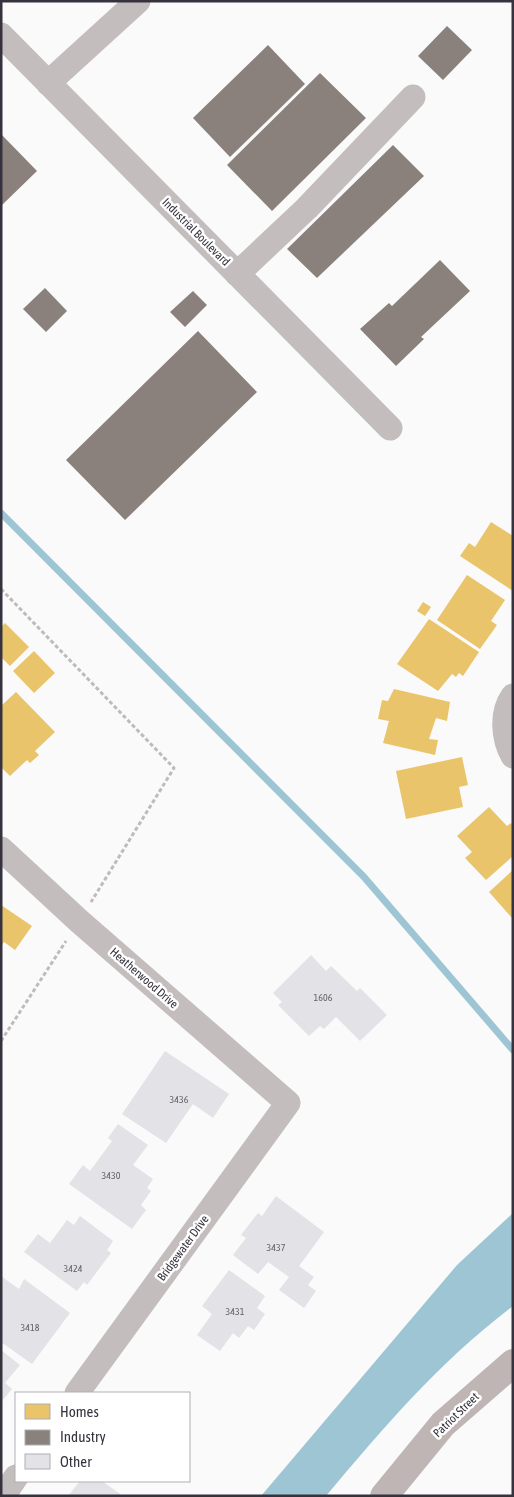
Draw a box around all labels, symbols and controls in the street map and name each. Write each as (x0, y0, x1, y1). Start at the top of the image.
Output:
street label: Industrial Boulevard (159, 195, 233, 269)
street label: Heatherwood Drive (107, 945, 181, 1011)
house number: 1606 (314, 992, 333, 1003)
house number: 3436 (170, 1094, 189, 1105)
house number: 3430 (102, 1170, 121, 1181)
street label: Bridgewater Drive (154, 1212, 212, 1284)
house number: 3437 (267, 1242, 286, 1253)
house number: 3424 (64, 1263, 83, 1274)
house number: 3431 (226, 1306, 245, 1317)
house number: 3418 (21, 1322, 40, 1333)
street label: Patriot Street (430, 1389, 482, 1440)
legend (15, 1392, 190, 1482)
text: Homes (60, 1403, 99, 1420)
text: Industry (60, 1428, 106, 1445)
text: Other (60, 1453, 92, 1470)

